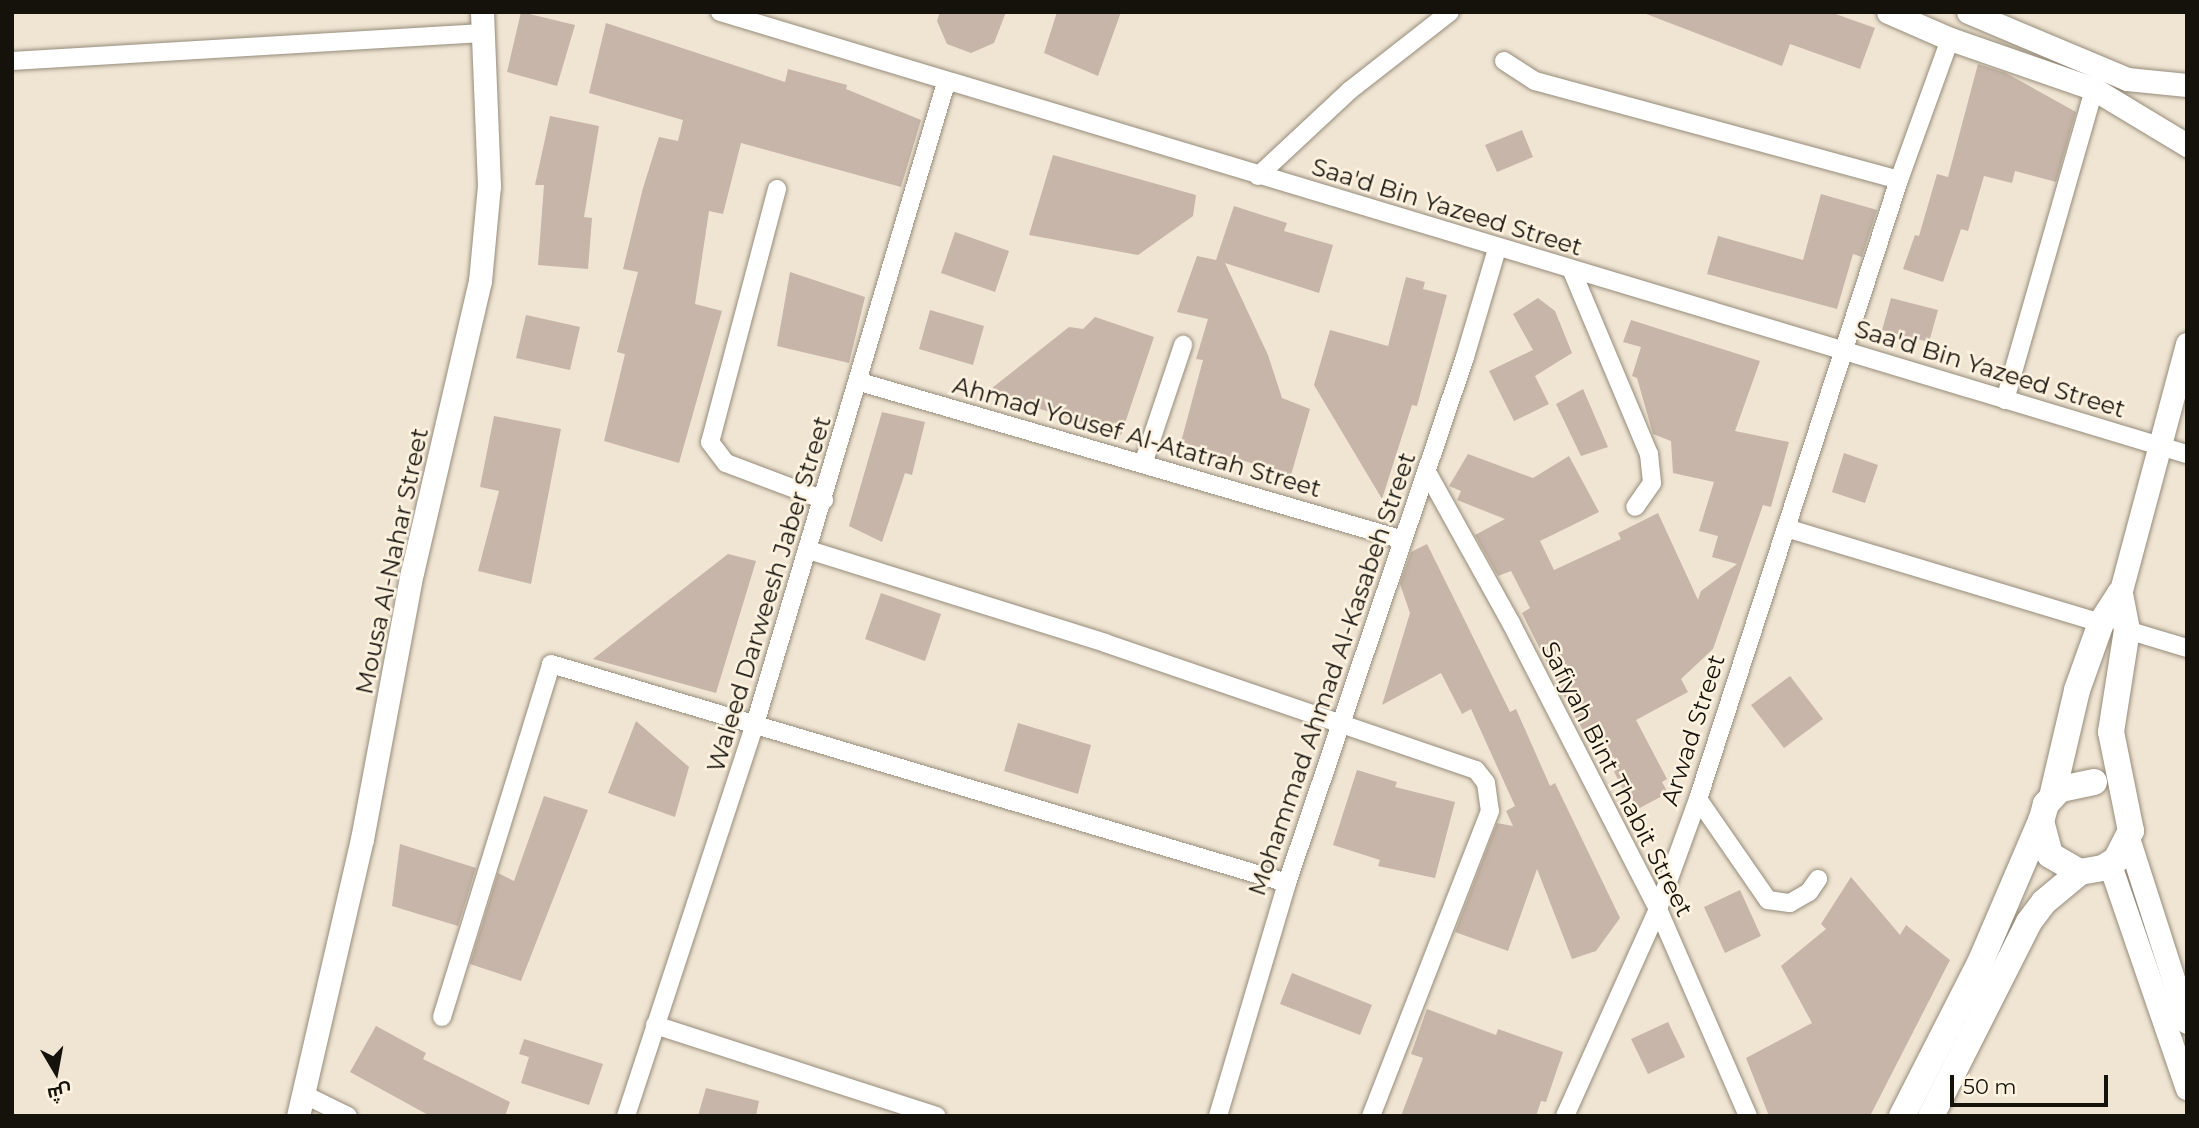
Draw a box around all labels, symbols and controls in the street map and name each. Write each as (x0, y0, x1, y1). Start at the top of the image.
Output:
street label: Saa'd Bin Yazeed Street (1308, 152, 1586, 262)
street label: Saa'd Bin Yazeed Street (1851, 314, 2129, 424)
street label: Ahmad Yousef Al-Atatrah Street (950, 371, 1324, 503)
street label: Waleed Darweesh Jaber Street (701, 412, 837, 776)
street label: Mousa Al-Nahar Street (350, 425, 434, 697)
street label: Mohammad Ahmad Al-Kasabeh Street (1242, 449, 1422, 899)
street label: Safiyah Bint Thabit Street (1535, 637, 1699, 921)
street label: Arwad Street (1655, 651, 1731, 809)
north arrow (21, 1037, 91, 1107)
scale bar (1954, 1062, 2112, 1106)
text: 50 m (1963, 1074, 2017, 1099)
text: ش (46, 1080, 74, 1107)

